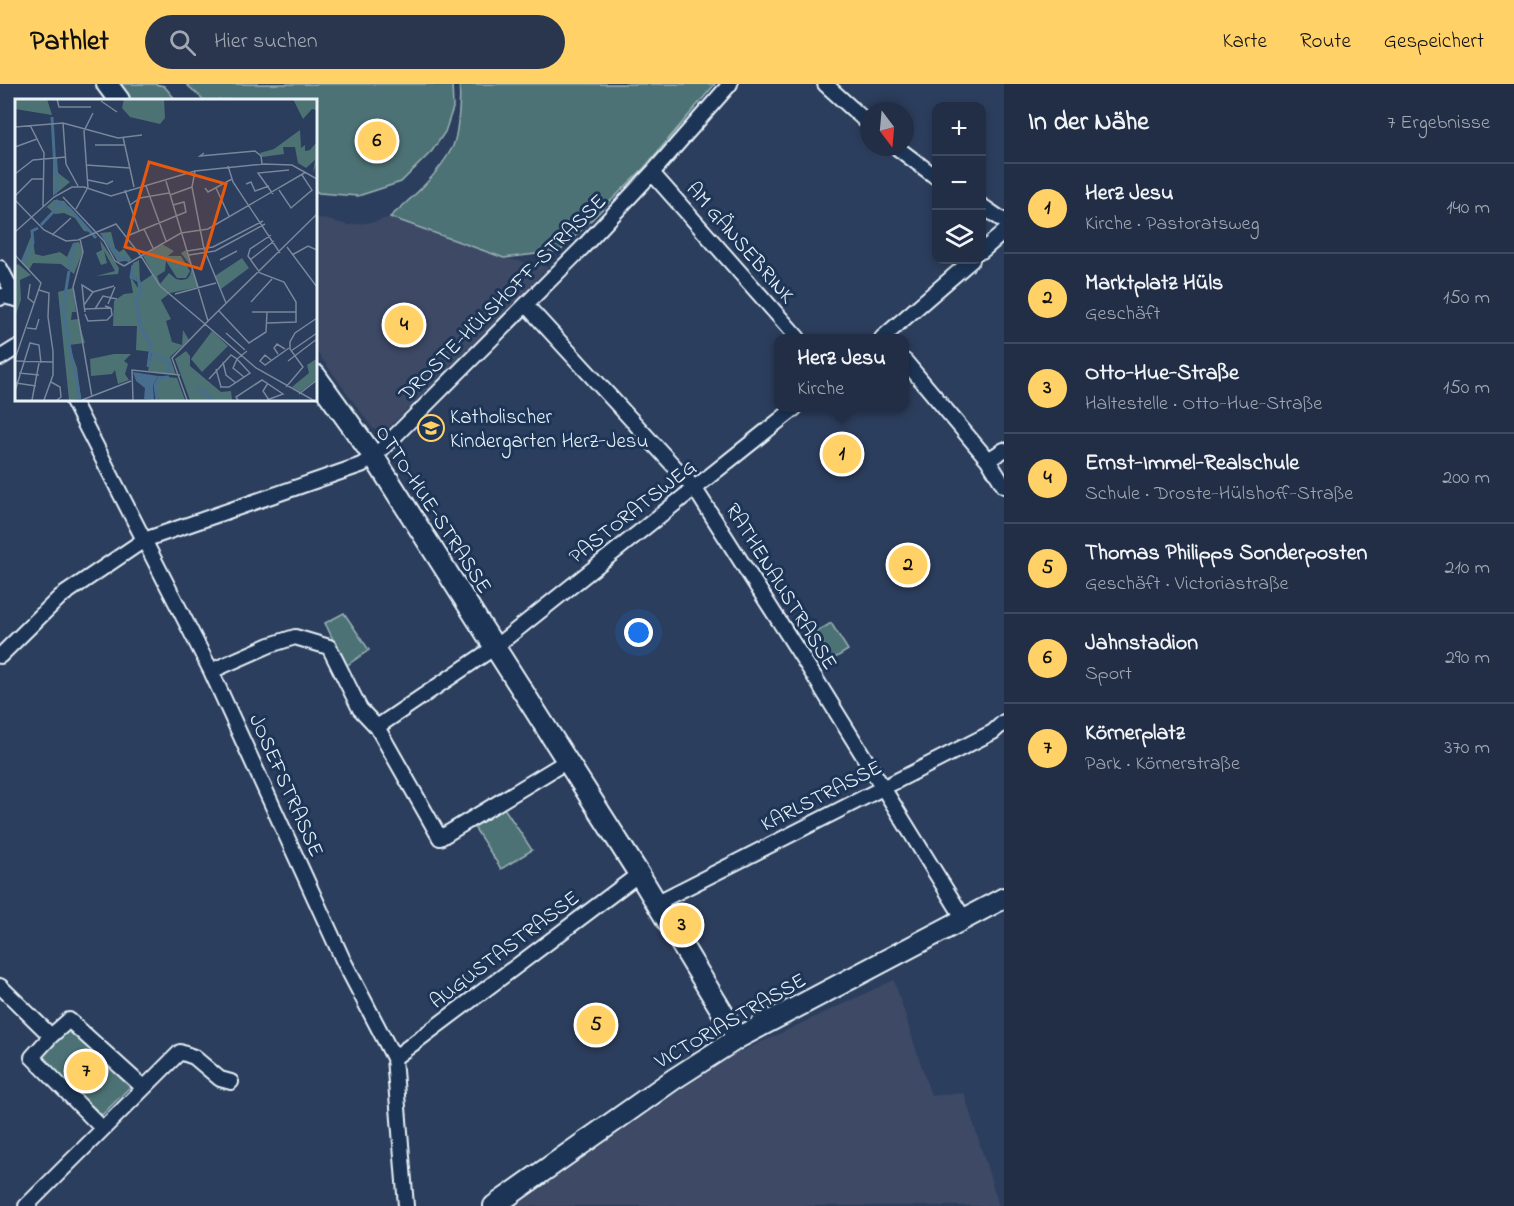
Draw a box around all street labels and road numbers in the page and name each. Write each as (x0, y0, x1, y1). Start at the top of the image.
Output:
street label: AM GÄNSEBRINK (678, 176, 801, 311)
street label: DROSTE-HÜLSHOFF-STRASSE (392, 188, 614, 410)
street label: OTTO-HUE-STRASSE (367, 420, 498, 600)
street label: PASTORATSWEG (563, 453, 703, 572)
street label: RATHENAUSTRASSE (717, 498, 844, 676)
street label: JOSEFSTRASSE (240, 710, 330, 862)
street label: KARLSTRASSE (756, 753, 888, 840)
street label: AUGUSTASTRASSE (424, 884, 586, 1017)
street label: VICTORIASTRASSE (649, 966, 812, 1078)

